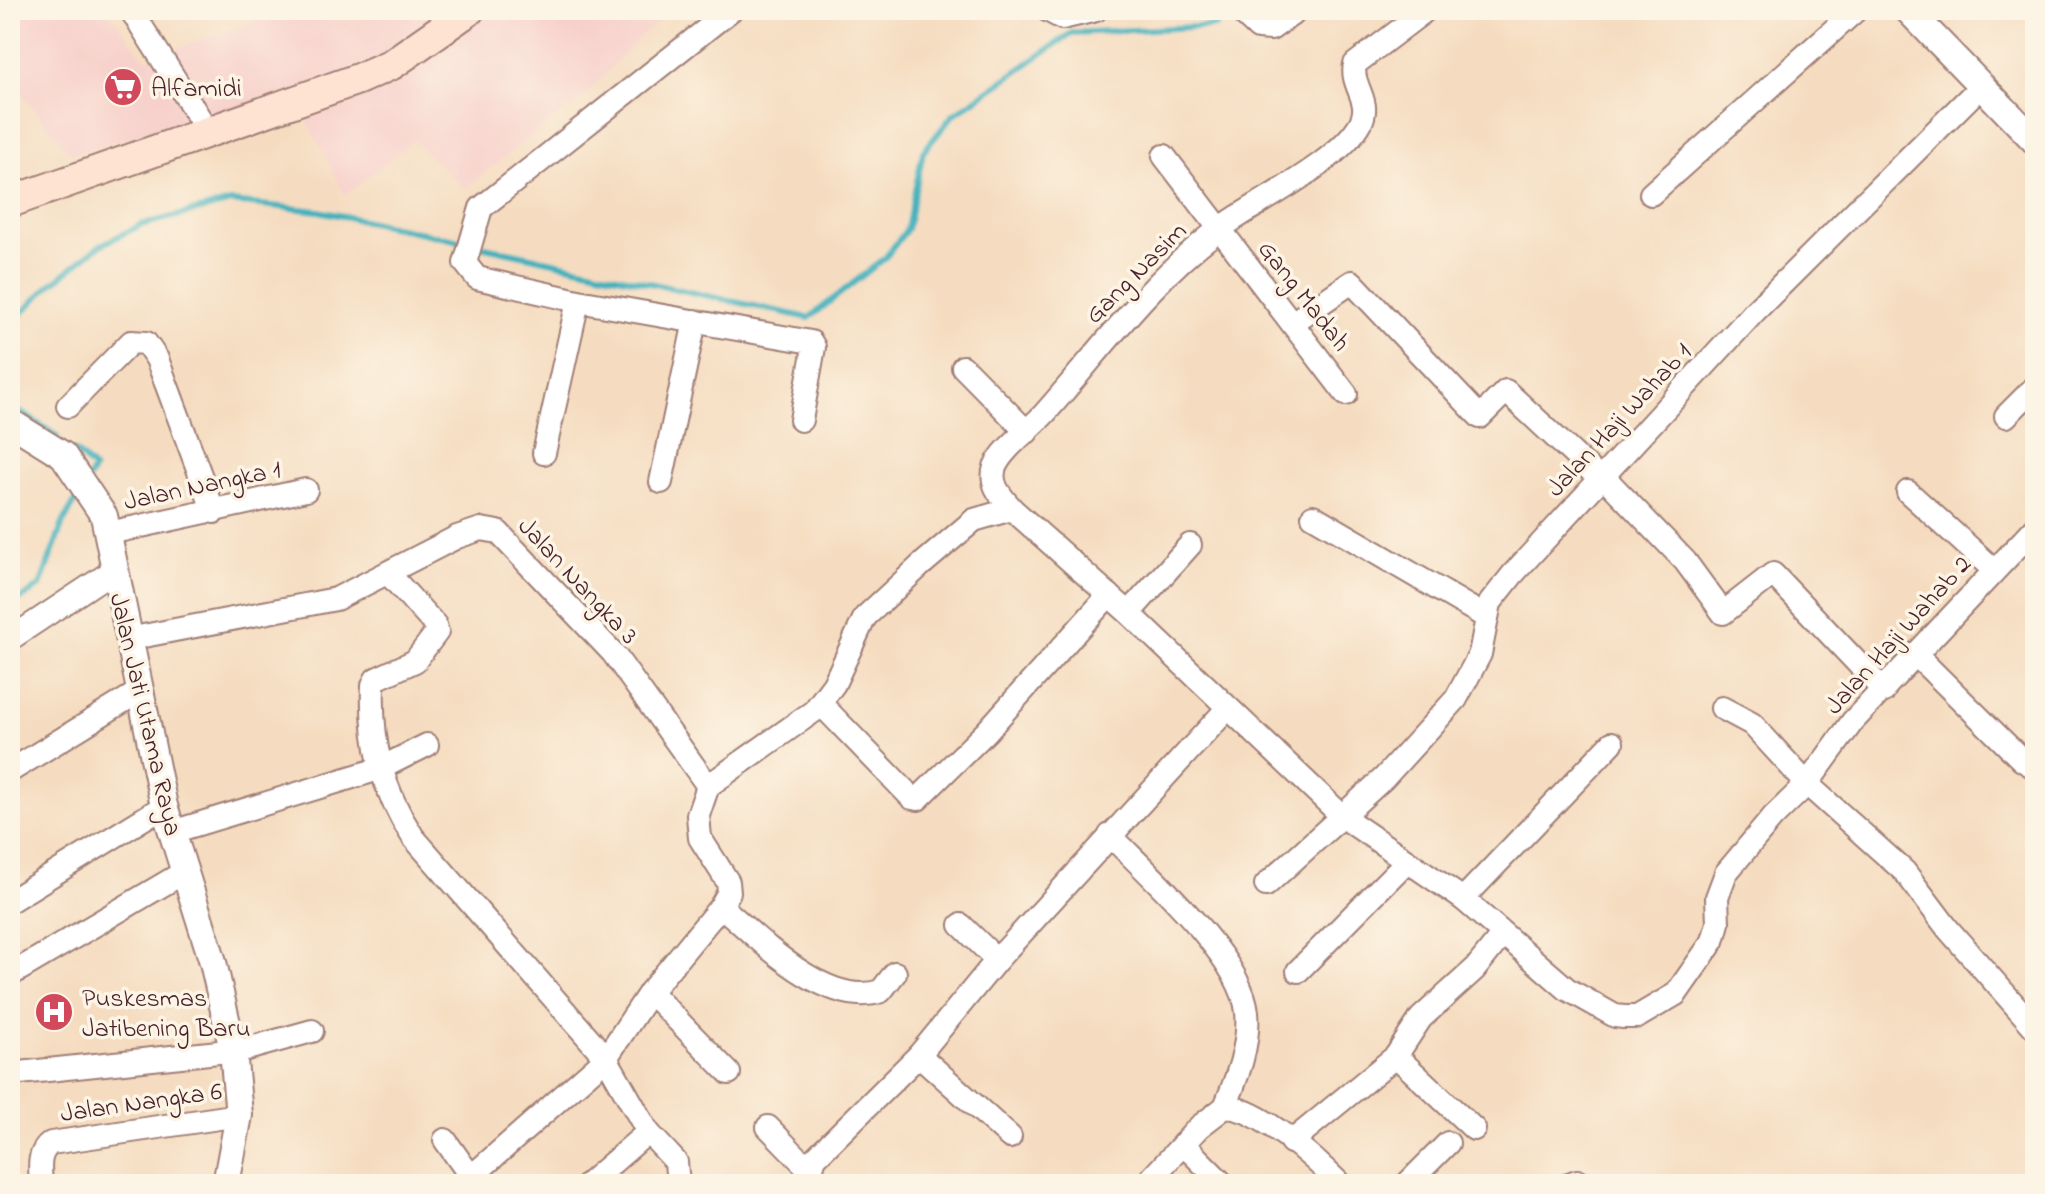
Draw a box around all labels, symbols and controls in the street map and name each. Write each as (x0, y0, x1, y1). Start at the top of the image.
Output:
supermarket icon: Alfamidi (102, 66, 144, 108)
place label: Alfamidi (151, 71, 242, 109)
street label: Gang Nasim (1077, 214, 1197, 334)
street label: Gang Madah (1247, 233, 1358, 361)
street label: Jalan Haji Wahab 1 (1538, 335, 1702, 507)
street label: Jalan Nangka 1 (121, 452, 285, 522)
street label: Jalan Nangka 3 (508, 510, 646, 654)
street label: Jalan Haji Wahab 2 (1817, 548, 1982, 724)
street label: Jalan Jati Utama Raya (98, 590, 190, 840)
place label: Puskesmas Jatibening Baru (82, 981, 250, 1049)
hospital icon: Puskesmas Jatibening Baru (33, 991, 75, 1033)
street label: Jalan Nangka 6 (58, 1074, 225, 1134)

